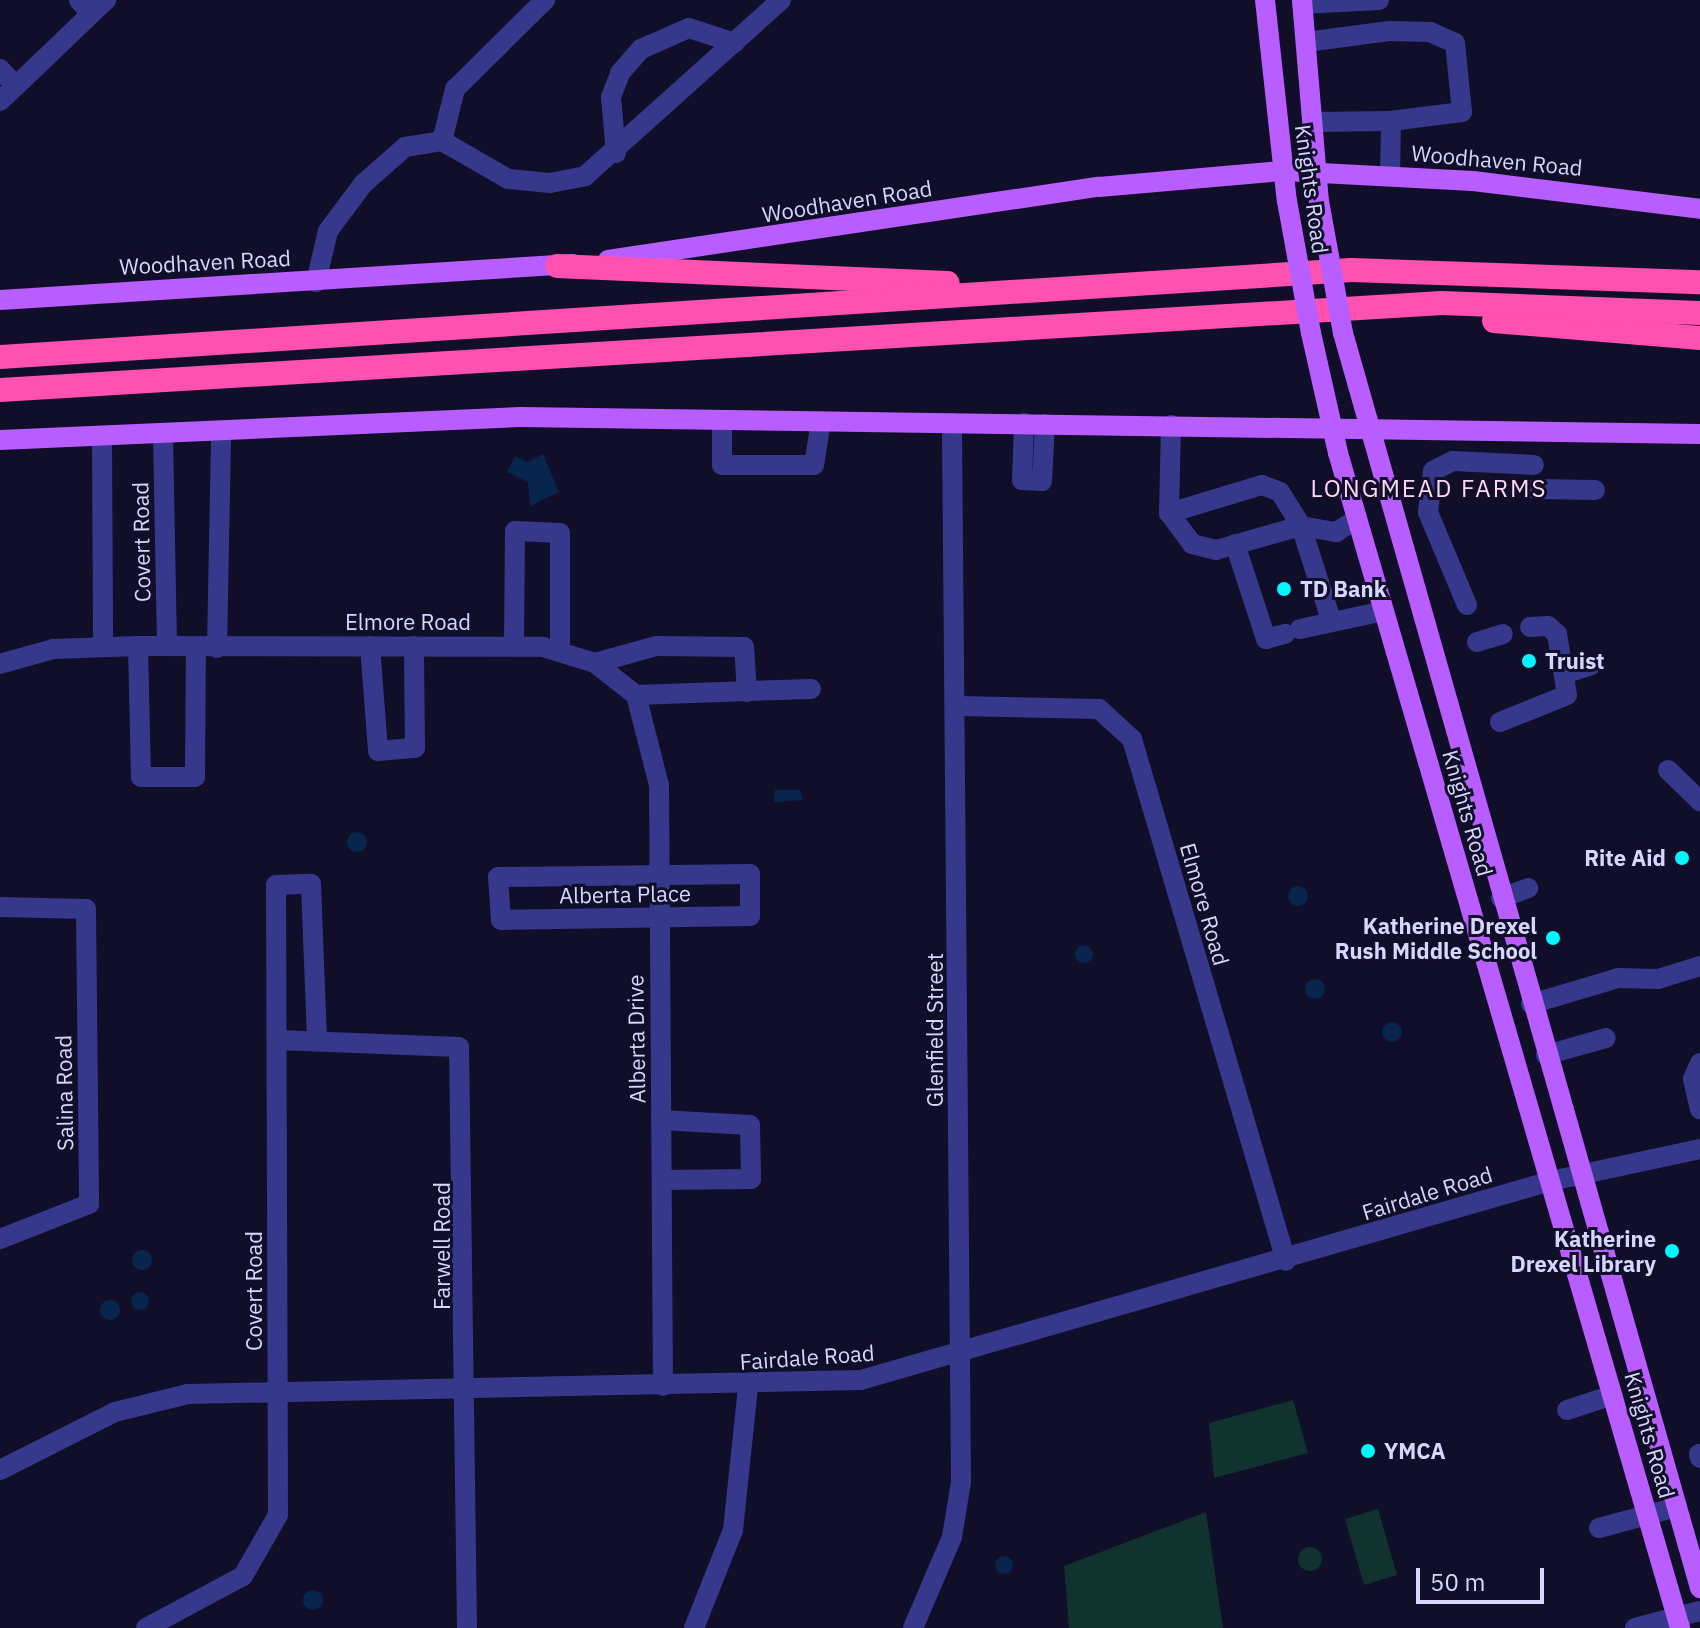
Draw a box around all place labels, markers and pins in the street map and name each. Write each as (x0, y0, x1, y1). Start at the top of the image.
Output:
place label: TD Bank (1300, 576, 1386, 602)
marker: TD Bank (1275, 580, 1293, 598)
place label: Truist (1545, 648, 1604, 674)
marker: Truist (1520, 652, 1538, 670)
place label: Rite Aid (1584, 845, 1666, 871)
marker: Rite Aid (1673, 849, 1691, 867)
place label: Katherine Drexel Rush Middle School (1335, 912, 1537, 964)
marker: Katherine Drexel Rush Middle School (1544, 929, 1562, 947)
place label: Katherine Drexel Library (1510, 1225, 1656, 1276)
marker: Katherine Drexel Library (1663, 1242, 1681, 1260)
place label: YMCA (1384, 1438, 1446, 1464)
marker: YMCA (1359, 1442, 1377, 1460)

